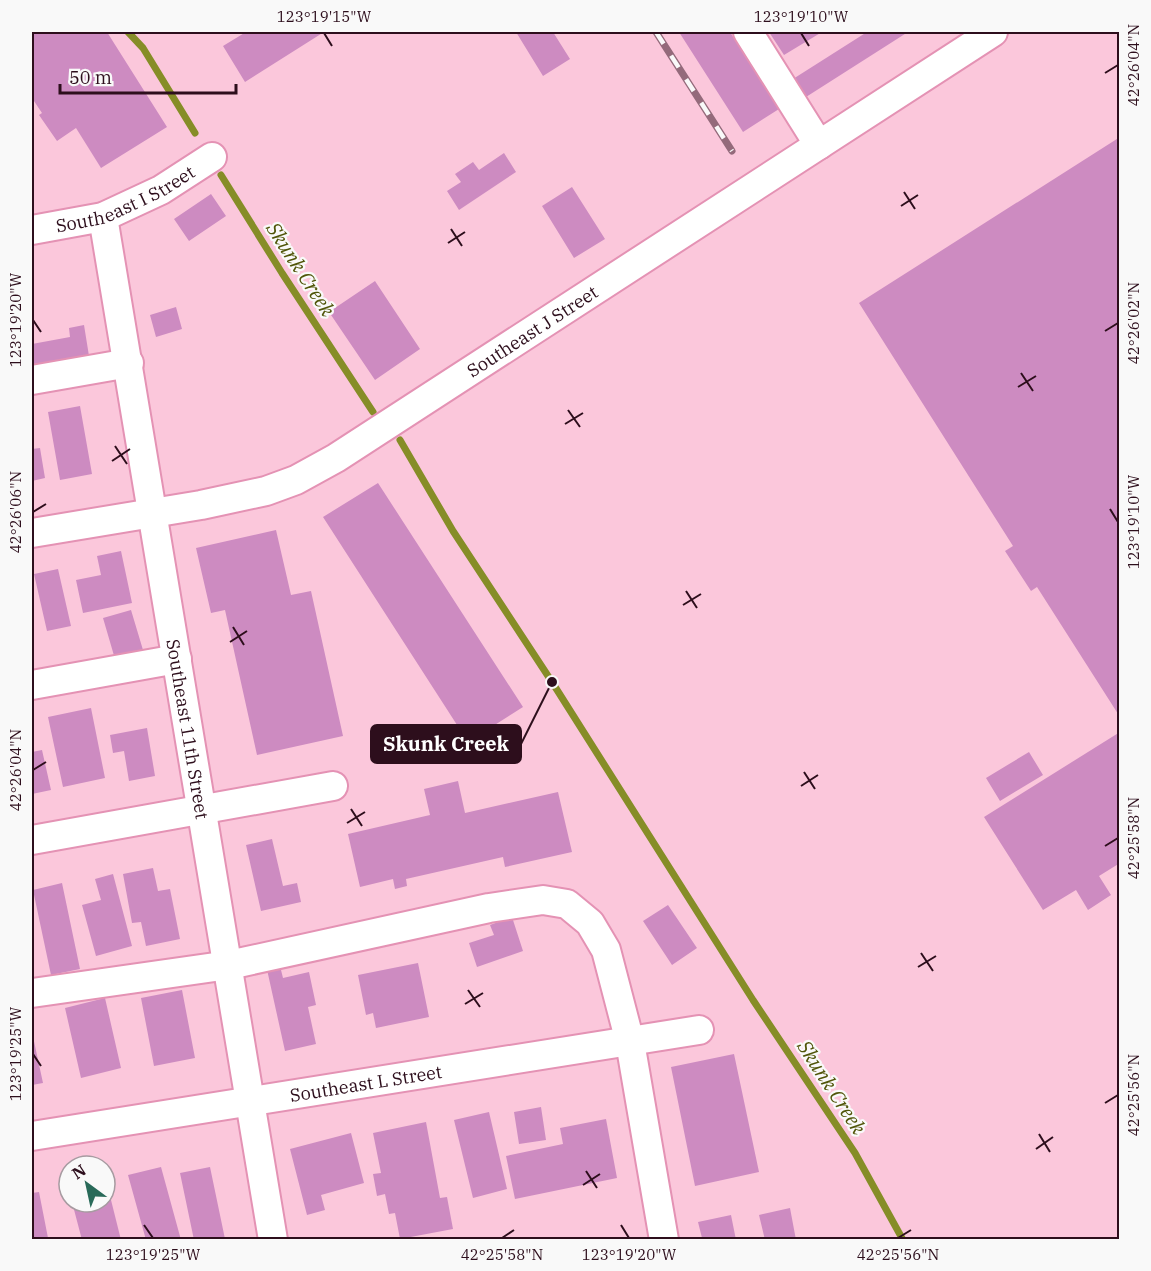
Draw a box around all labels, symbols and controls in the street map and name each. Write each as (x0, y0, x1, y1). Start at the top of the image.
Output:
text: 123°19'15"W (277, 7, 372, 26)
text: 123°19'10"W (754, 7, 849, 26)
text: 42°26'04"N (1124, 24, 1143, 106)
scale bar (60, 57, 236, 95)
text: 50 m (69, 66, 112, 89)
street label: Southeast I Street (54, 160, 199, 237)
water label: Skunk Creek (260, 216, 342, 322)
text: 123°19'20"W (6, 272, 25, 367)
street label: Southeast J Street (462, 280, 602, 382)
text: 42°26'02"N (1124, 282, 1143, 364)
text: 42°26'06"N (6, 471, 25, 553)
text: 123°19'10"W (1124, 474, 1143, 569)
street label: Southeast 11th Street (162, 637, 214, 821)
callout: Skunk Creek (371, 725, 521, 763)
text: 42°26'04"N (6, 729, 25, 811)
text: Skunk Creek (383, 730, 510, 757)
text: 42°25'58"N (1124, 797, 1143, 879)
text: 123°19'25"W (6, 1006, 25, 1101)
water label: Skunk Creek (791, 1034, 873, 1140)
text: 42°25'56"N (1124, 1054, 1143, 1136)
street label: Southeast L Street (288, 1060, 444, 1106)
north arrow (57, 1154, 117, 1214)
text: N (68, 1160, 90, 1183)
text: 123°19'25"W (106, 1245, 201, 1264)
text: 42°25'58"N (461, 1245, 543, 1264)
text: 123°19'20"W (582, 1245, 677, 1264)
text: 42°25'56"N (857, 1245, 939, 1264)

